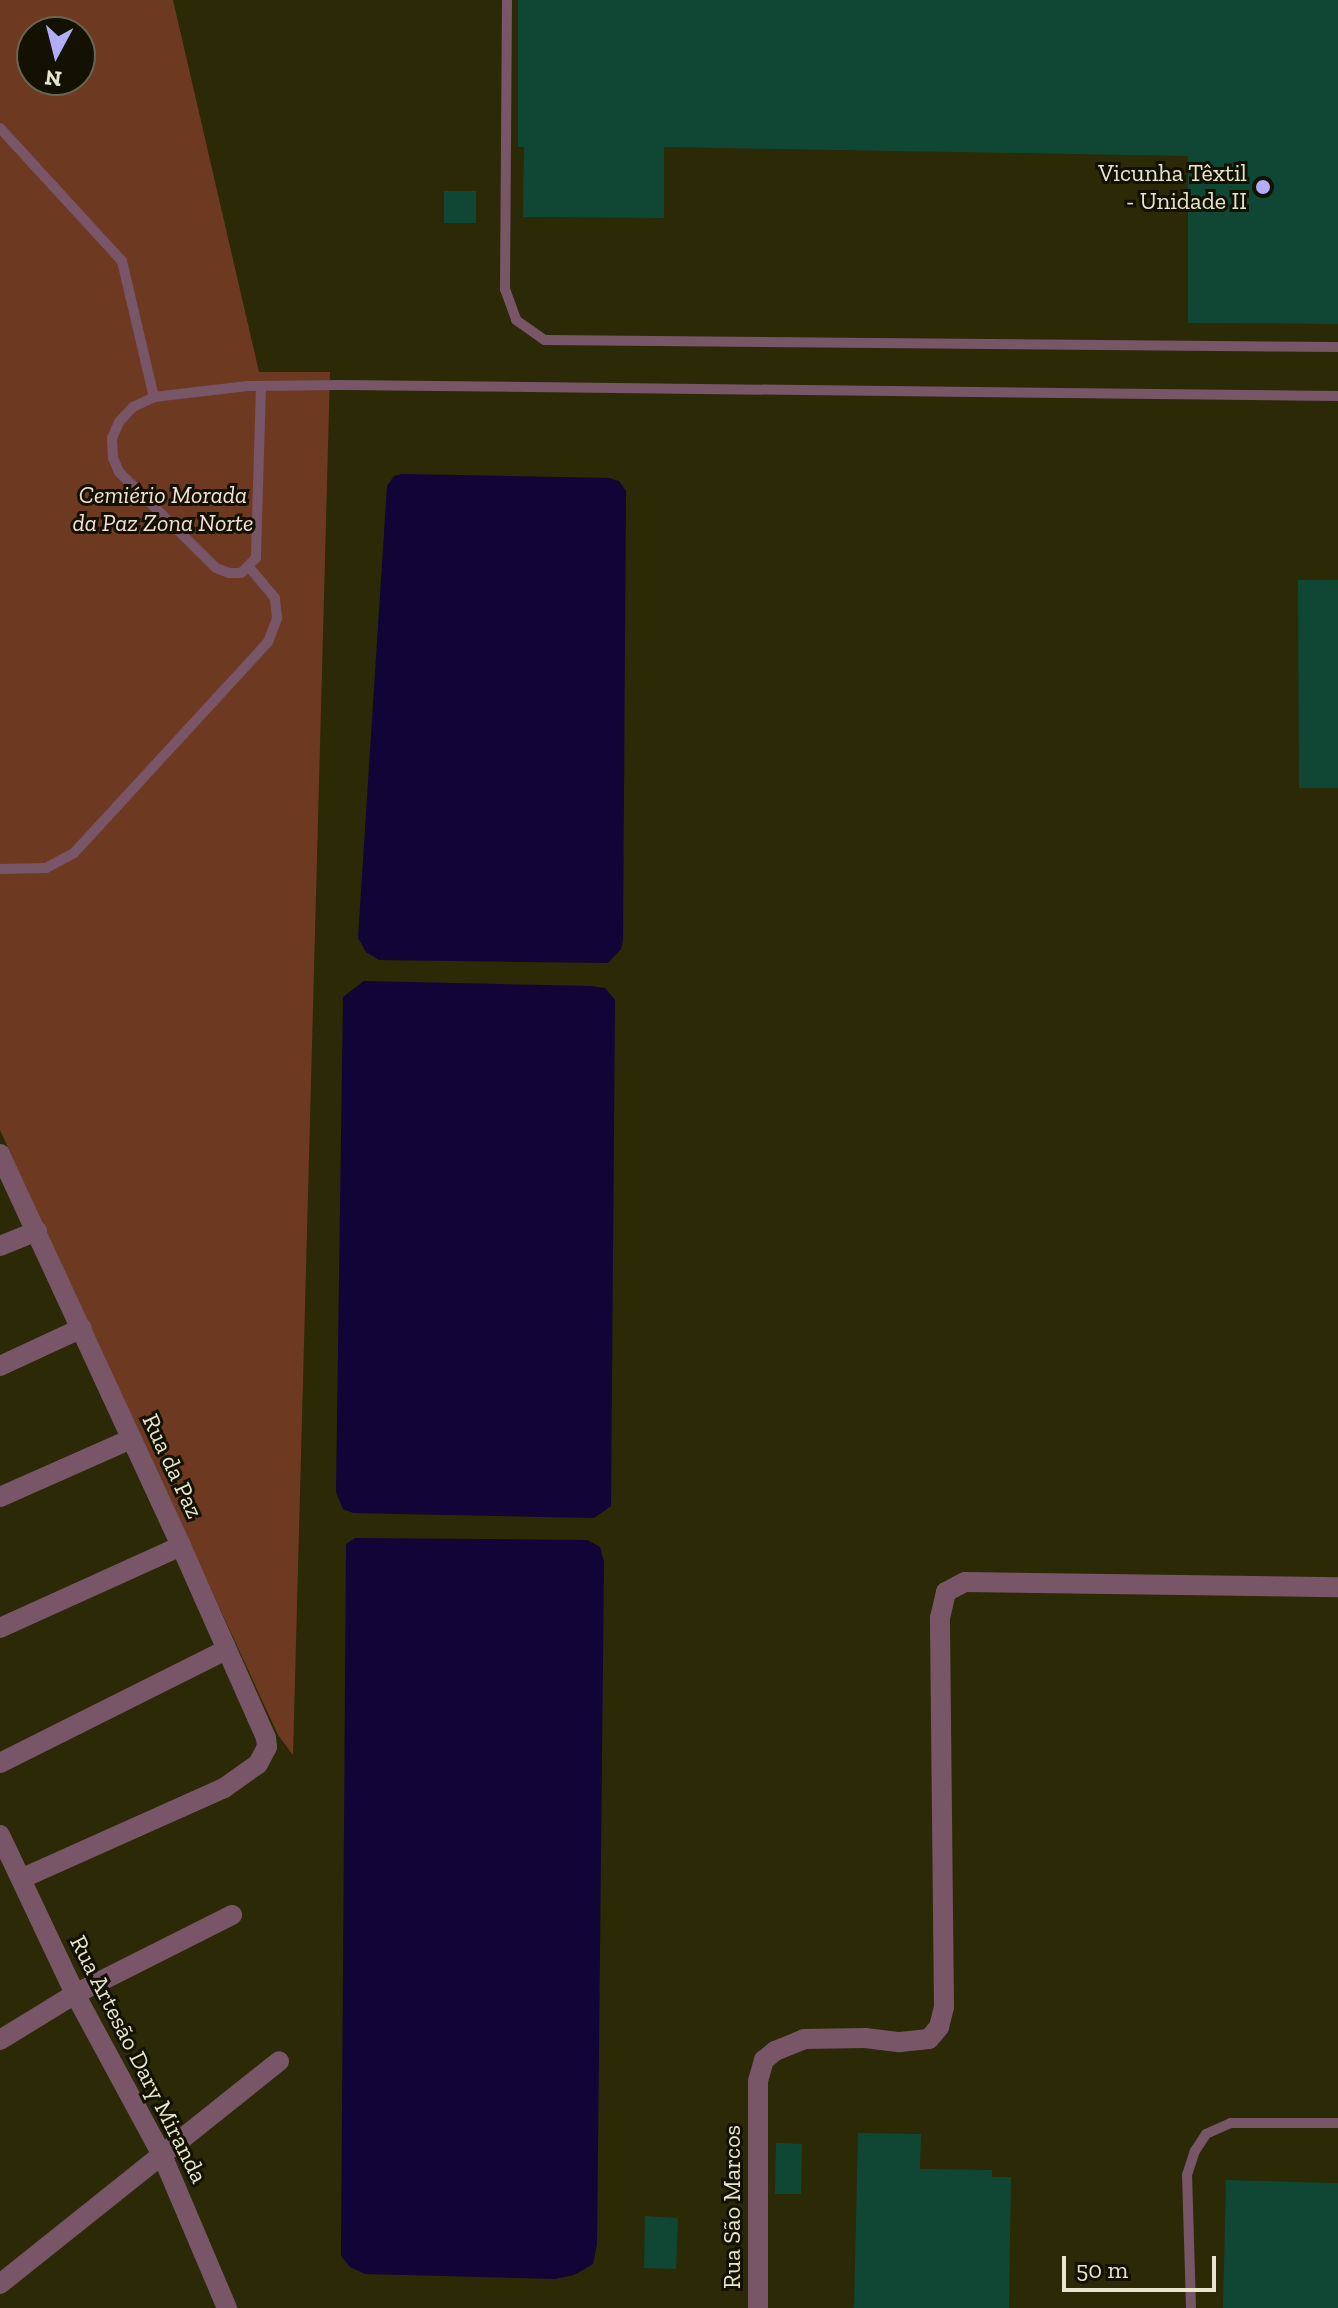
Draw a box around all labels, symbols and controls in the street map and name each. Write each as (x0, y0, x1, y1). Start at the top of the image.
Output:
north arrow (16, 16, 96, 96)
text: N (43, 64, 63, 93)
place label: Vicunha Têxtil - Unidade II (1098, 159, 1247, 215)
marker: Vicunha Têxtil - Unidade II (1254, 178, 1272, 196)
park label: Cemiério Morada da Paz Zona Norte (72, 481, 254, 537)
street label: Rua da Paz (136, 1409, 210, 1523)
street label: Rua Artesão Dary Miranda (64, 1930, 214, 2188)
street label: Rua São Marcos (718, 2125, 746, 2289)
scale bar (1066, 2240, 1220, 2290)
text: 50 m (1076, 2255, 1128, 2284)

